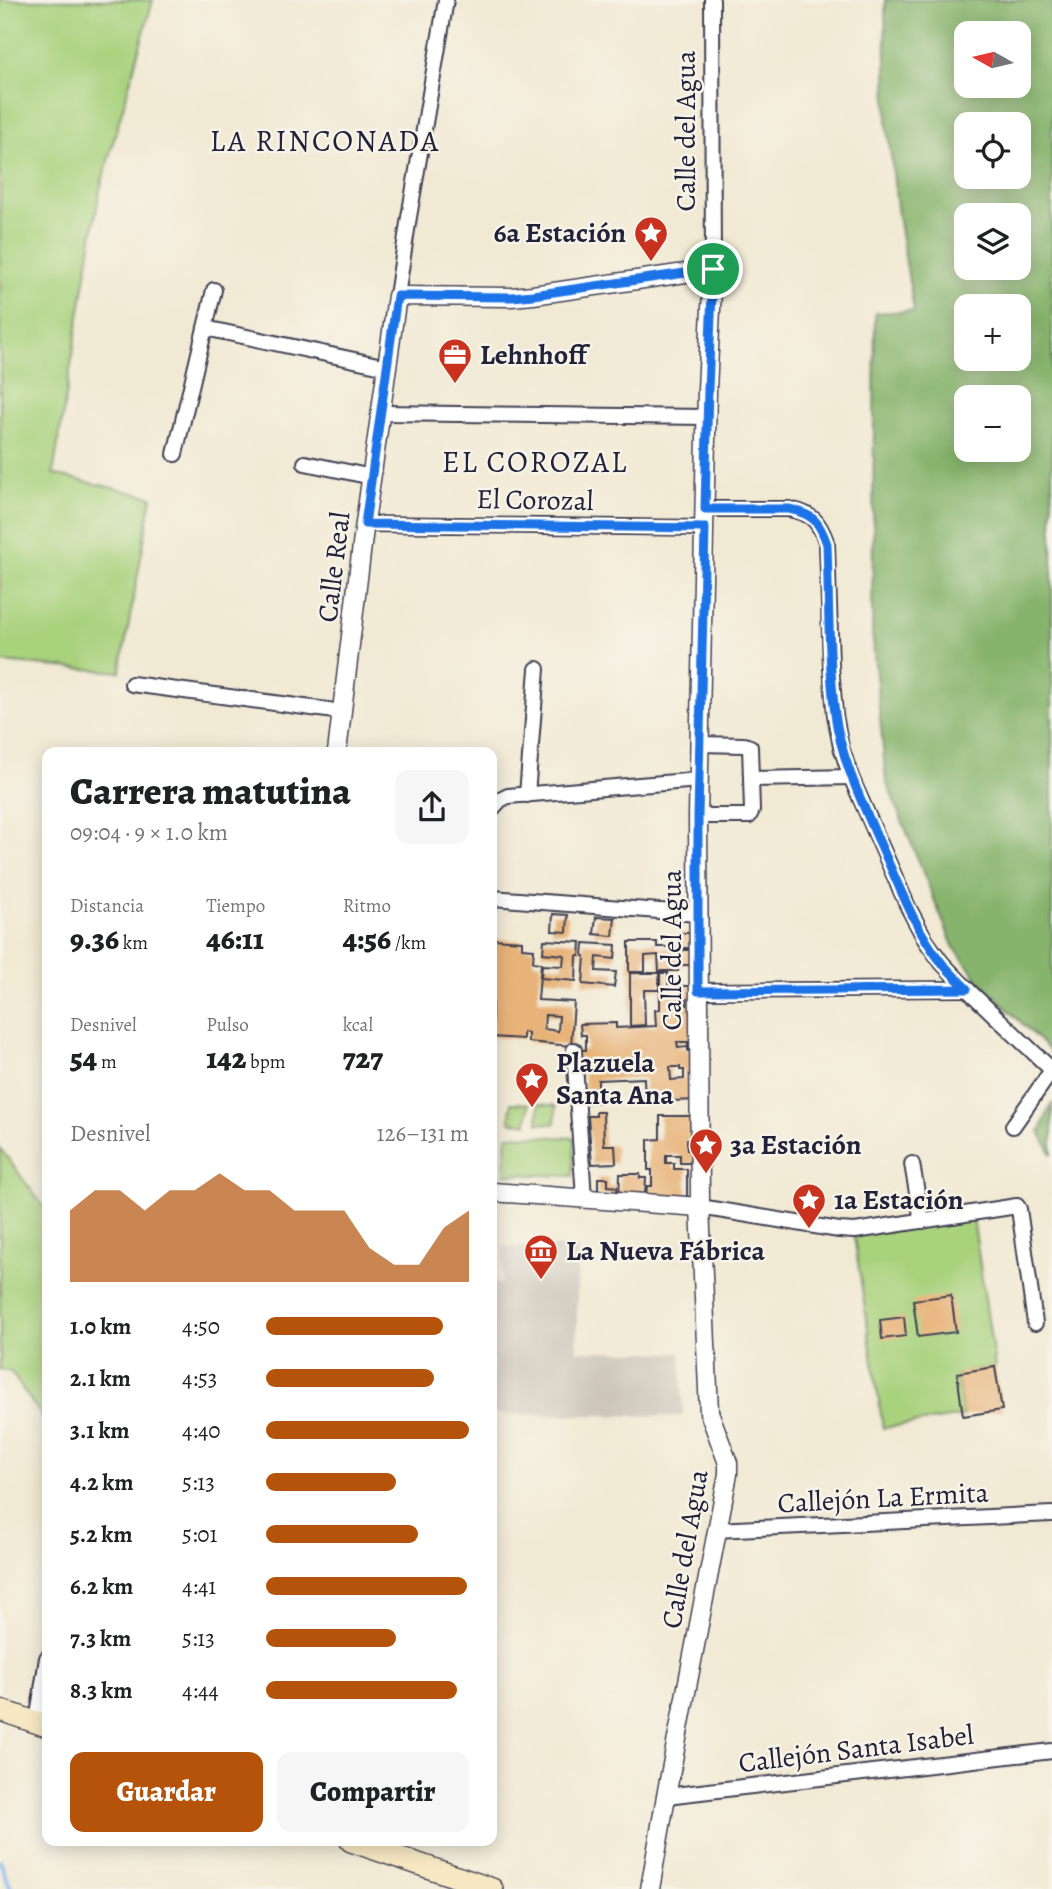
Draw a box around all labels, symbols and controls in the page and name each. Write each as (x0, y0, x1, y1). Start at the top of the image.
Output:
north arrow (954, 21, 1031, 98)
map controls (954, 21, 1031, 462)
street label: Calle del Agua (667, 51, 705, 211)
button: locate (954, 112, 1031, 189)
district label: LA RINCONADA (210, 121, 440, 161)
button: layers (954, 203, 1031, 280)
place label: 6a Estación (494, 214, 626, 252)
place icon: 6a Estación (632, 214, 670, 263)
pin (683, 239, 743, 299)
icon: arrive (694, 250, 732, 288)
button: + (954, 294, 1031, 371)
office icon: Lehnhoff (436, 336, 474, 385)
place label: Lehnhoff (480, 336, 590, 374)
button: − (954, 385, 1031, 462)
district label: EL COROZAL (442, 442, 628, 482)
street label: El Corozal (476, 480, 594, 520)
street label: Calle Real (308, 509, 360, 624)
text: Carrera matutina (70, 765, 351, 817)
button: share (395, 770, 469, 844)
text: 09:04 · 9 × 1.0 km (70, 817, 228, 848)
street label: Calle del Agua (653, 870, 691, 1030)
text: Distancia (70, 893, 144, 919)
text: Tiempo (206, 893, 265, 919)
text: Ritmo (343, 893, 391, 919)
text: 9.36 (70, 919, 119, 959)
text: 46:11 (206, 919, 264, 959)
text: 4:56 (343, 919, 391, 959)
text: km (119, 930, 148, 956)
text: /km (391, 930, 426, 956)
text: Desnivel (70, 1012, 137, 1038)
text: Pulso (206, 1012, 249, 1038)
text: kcal (343, 1012, 373, 1038)
text: 54 (70, 1038, 97, 1078)
text: 142 (206, 1038, 246, 1078)
text: 727 (343, 1038, 383, 1078)
place label: Plazuela Santa Ana (556, 1044, 674, 1114)
text: m (97, 1049, 117, 1075)
text: bpm (246, 1049, 286, 1075)
place icon: Plazuela Santa Ana (513, 1060, 551, 1109)
text: Desnivel (70, 1118, 151, 1149)
text: 126–131 m (377, 1118, 469, 1149)
place icon: 3a Estación (687, 1126, 725, 1175)
place label: 3a Estación (730, 1126, 862, 1164)
place icon: 1a Estación (790, 1181, 828, 1230)
place label: 1a Estación (834, 1181, 964, 1219)
museum icon: La Nueva Fábrica (522, 1232, 560, 1281)
place label: La Nueva Fábrica (566, 1232, 766, 1270)
text: 1.0 km (70, 1311, 131, 1342)
text: 4:50 (182, 1311, 220, 1342)
text: 2.1 km (70, 1363, 131, 1394)
text: 4:53 (182, 1363, 217, 1394)
text: 3.1 km (70, 1415, 130, 1446)
text: 4:40 (182, 1415, 221, 1446)
street label: Calle del Agua (652, 1466, 718, 1632)
text: 4.2 km (70, 1467, 133, 1498)
text: 5:13 (182, 1467, 215, 1498)
street label: Callejón La Ermita (776, 1473, 990, 1523)
text: 5.2 km (70, 1519, 132, 1550)
text: 5:01 (182, 1519, 218, 1550)
text: 6.2 km (70, 1571, 133, 1602)
text: 4:41 (182, 1571, 216, 1602)
text: 7.3 km (70, 1623, 131, 1654)
text: 5:13 (182, 1623, 215, 1654)
text: 8.3 km (70, 1675, 132, 1706)
text: 4:44 (182, 1675, 219, 1706)
street label: Callejón Santa Isabel (736, 1716, 976, 1782)
button: Guardar (70, 1752, 263, 1832)
button: Compartir (277, 1752, 469, 1832)

